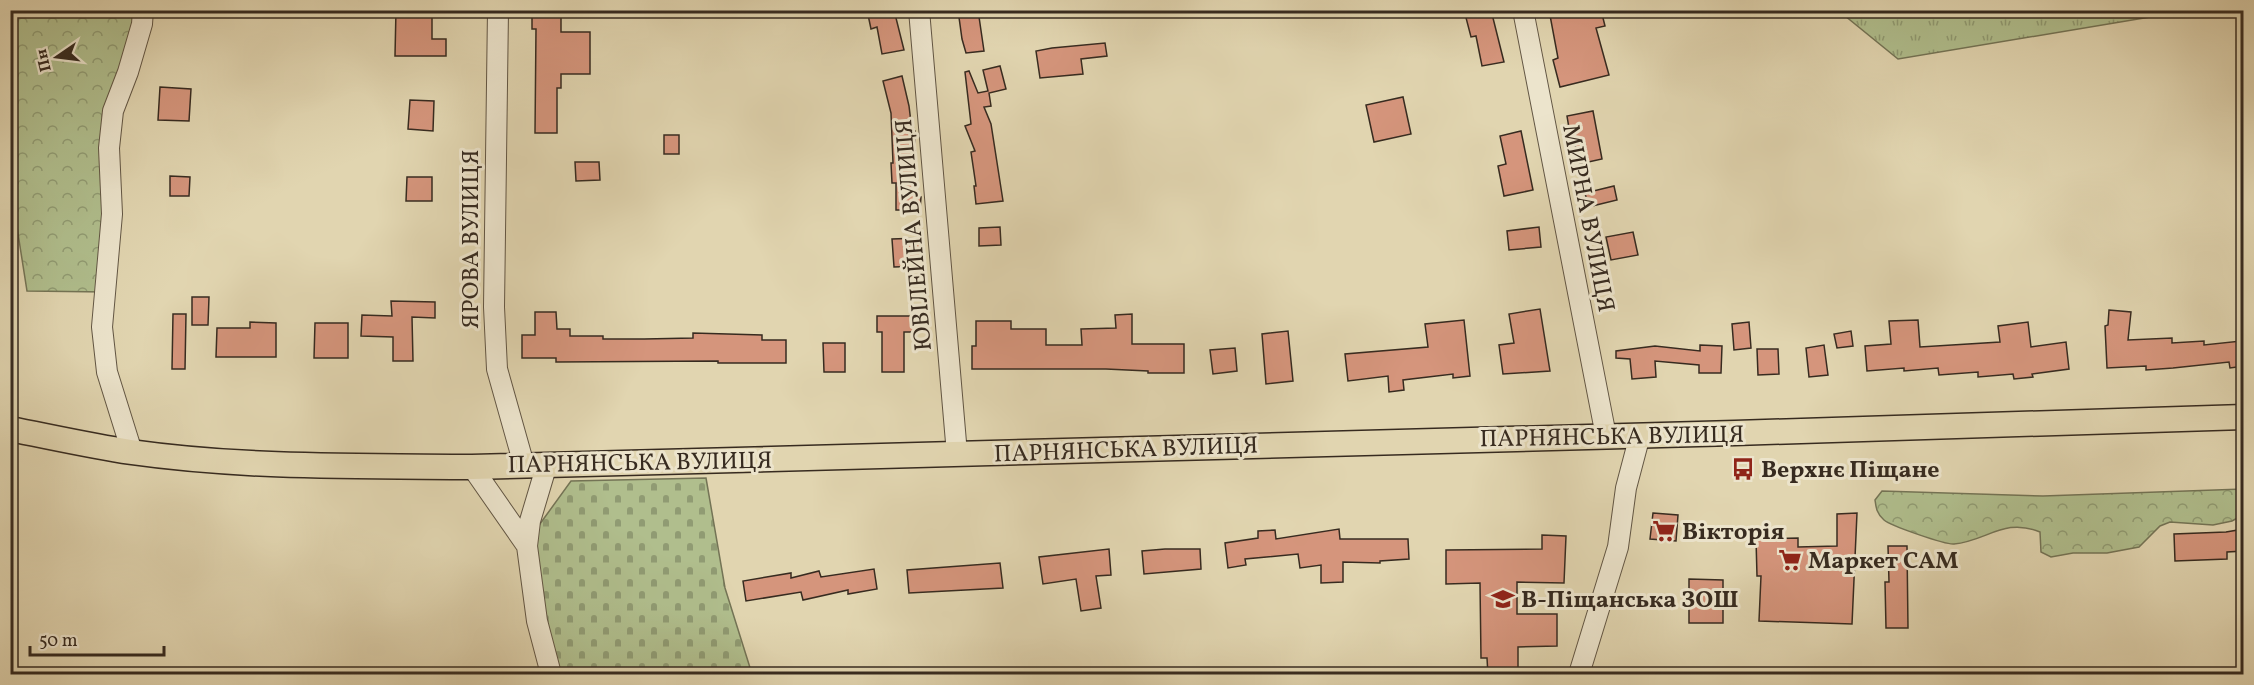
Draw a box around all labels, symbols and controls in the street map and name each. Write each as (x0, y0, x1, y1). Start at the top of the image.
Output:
north arrow (27, 27, 87, 87)
text: Пн (31, 46, 58, 74)
street label: ЮВІЛЕЙНА ВУЛИЦЯ (888, 117, 942, 352)
street label: МИРНА ВУЛИЦЯ (1552, 122, 1622, 315)
street label: ЯРОВА ВУЛИЦЯ (455, 149, 489, 329)
street label: ПАРНЯНСЬКА ВУЛИЦЯ (1479, 419, 1745, 457)
street label: ПАРНЯНСЬКА ВУЛИЦЯ (993, 429, 1259, 473)
street label: ПАРНЯНСЬКА ВУЛИЦЯ (507, 445, 773, 483)
place label: Верхнє Піщане (1761, 454, 1940, 488)
bus stop icon: Верхнє Піщане (1730, 456, 1756, 482)
place label: Вікторія (1682, 516, 1785, 550)
supermarket icon: Вікторія (1651, 518, 1677, 544)
place label: Маркет САМ (1808, 545, 1958, 579)
supermarket icon: Маркет САМ (1777, 547, 1803, 573)
place label: В-Піщанська ЗОШ (1521, 584, 1739, 618)
school or university icon: В-Піщанська ЗОШ (1490, 586, 1516, 612)
scale bar (30, 619, 164, 657)
text: 50 m (39, 629, 78, 654)

